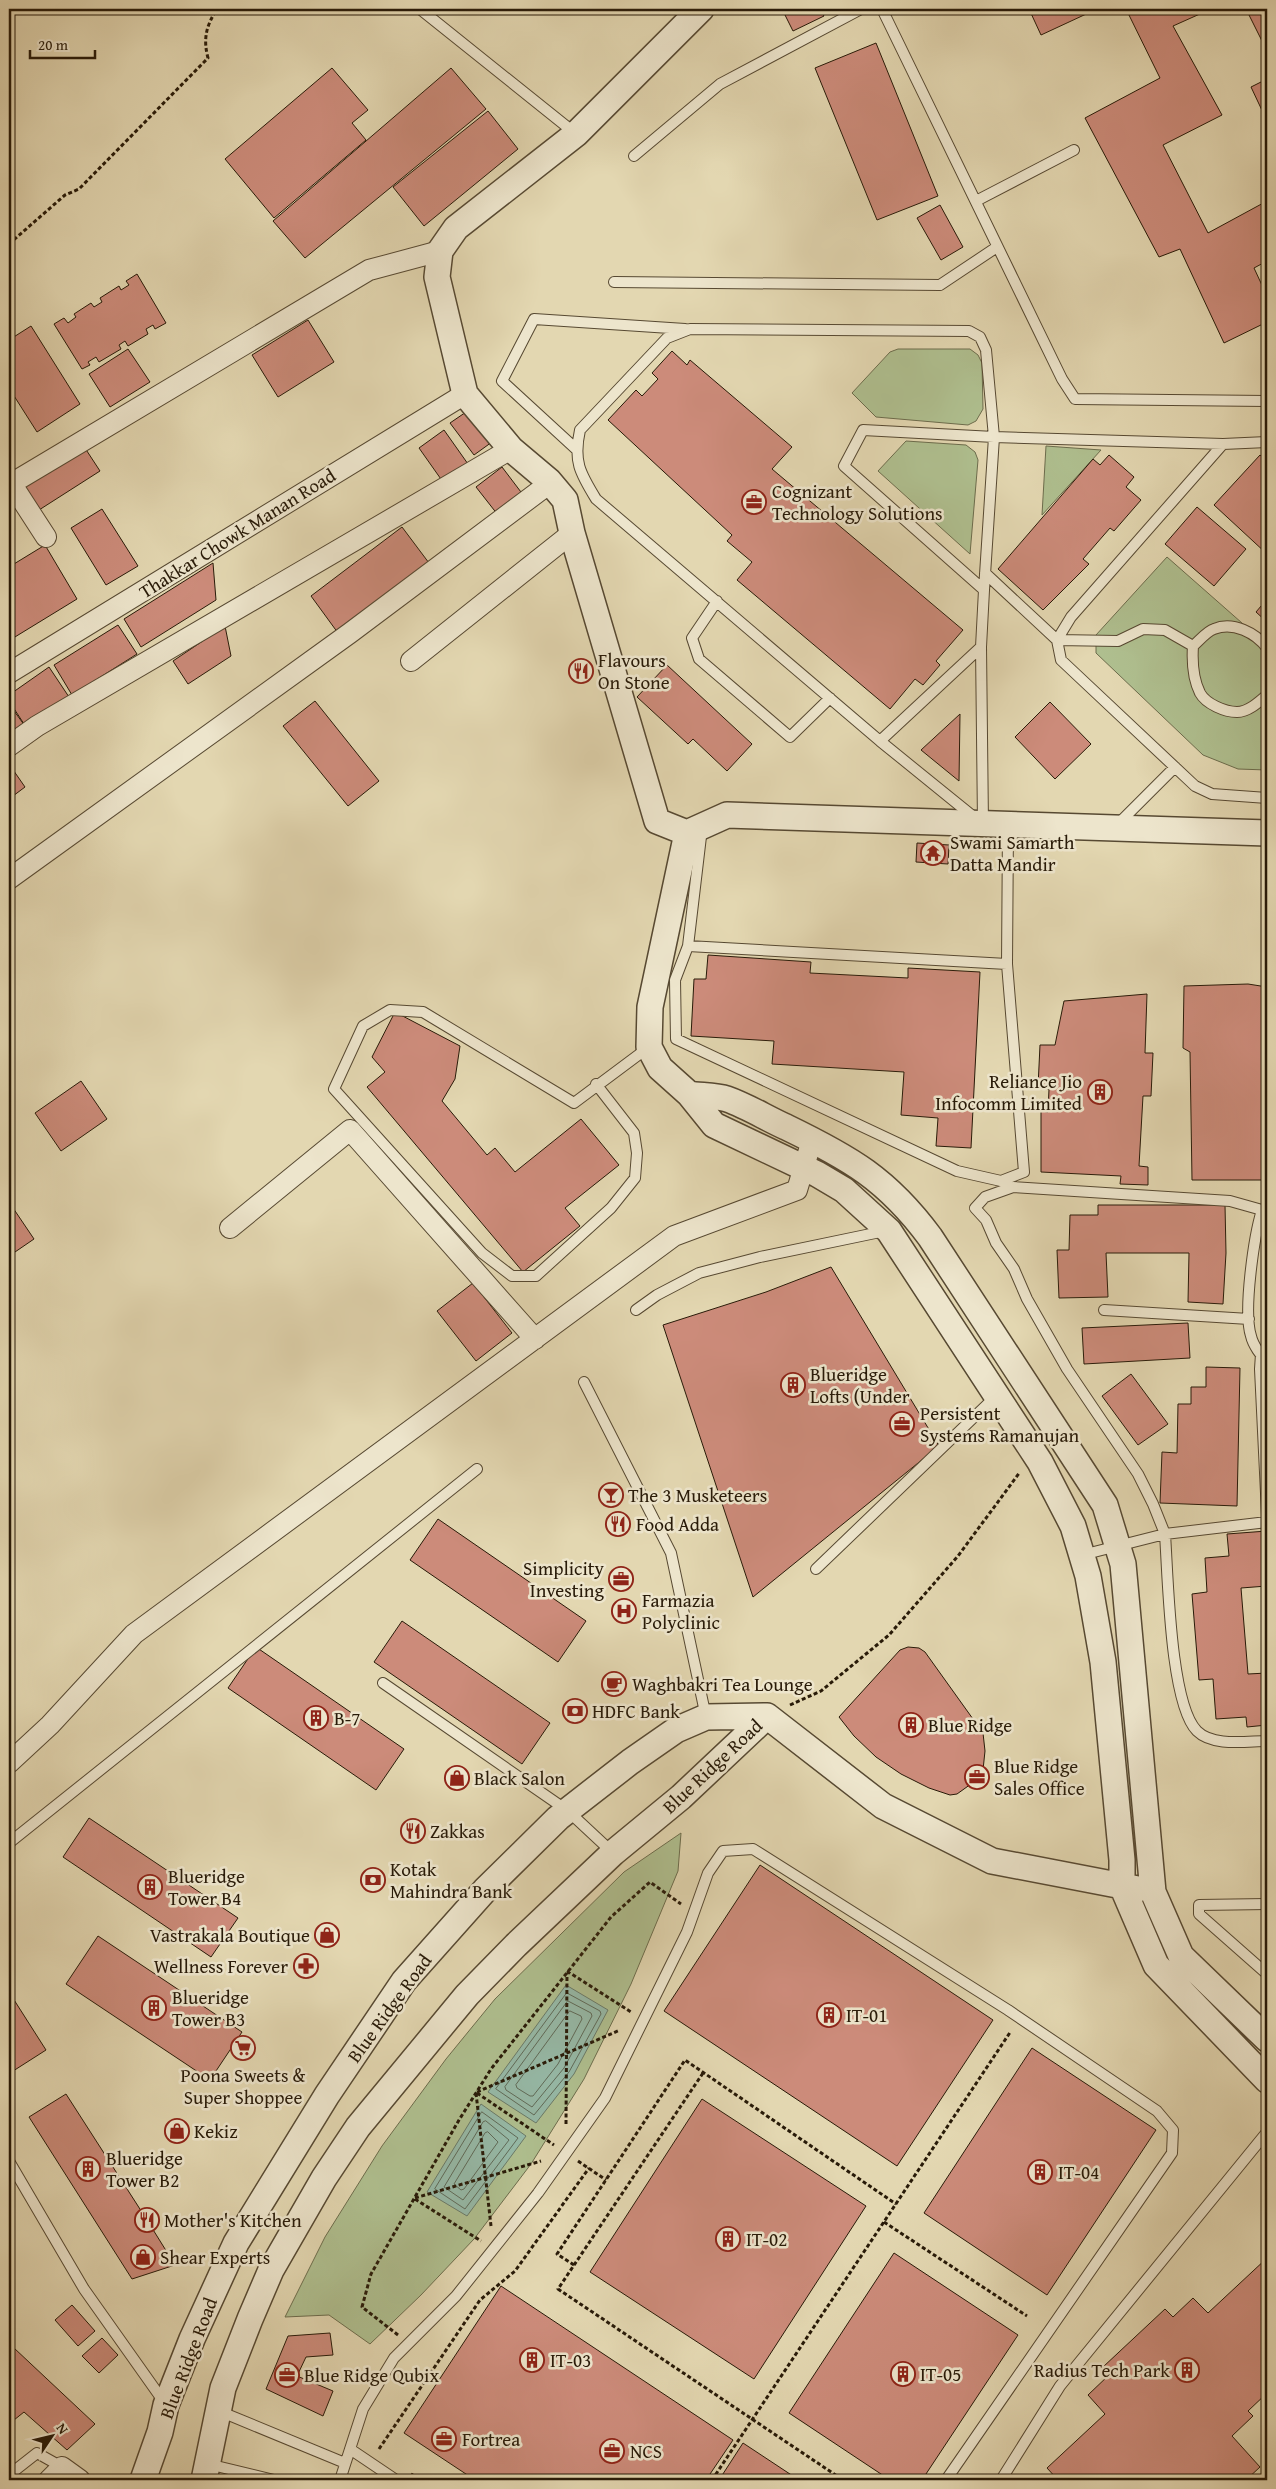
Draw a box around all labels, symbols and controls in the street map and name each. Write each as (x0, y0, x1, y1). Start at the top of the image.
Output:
scale bar (30, 28, 95, 60)
text: 20 m (38, 34, 69, 55)
street label: Thakkar Chowk Manan Road (133, 460, 341, 605)
place label: Cognizant Technology Solutions (772, 477, 943, 527)
office icon: Cognizant Technology Solutions (741, 489, 767, 515)
place label: Flavours On Stone (598, 646, 670, 696)
restaurant icon: Flavours On Stone (568, 658, 594, 684)
place label: Swami Samarth Datta Mandir (950, 828, 1075, 878)
temple icon: Swami Samarth Datta Mandir (920, 840, 946, 866)
place label: Reliance Jio Infocomm Limited (935, 1067, 1083, 1117)
building icon: Reliance Jio Infocomm Limited (1087, 1079, 1113, 1105)
place label: Blueridge Lofts (Under (810, 1360, 910, 1410)
building icon: Blueridge Lofts (Under (780, 1372, 806, 1398)
place label: Persistent Systems Ramanujan (920, 1399, 1080, 1449)
office icon: Persistent Systems Ramanujan (889, 1411, 915, 1437)
place label: The 3 Musketeers (628, 1481, 767, 1509)
bar icon: The 3 Musketeers (598, 1482, 624, 1508)
place label: Food Adda (636, 1510, 719, 1538)
restaurant icon: Food Adda (605, 1511, 631, 1537)
place label: Simplicity Investing (523, 1554, 605, 1604)
office icon: Simplicity Investing (608, 1566, 634, 1592)
place label: Farmazia Polyclinic (642, 1586, 720, 1636)
hospital icon: Farmazia Polyclinic (611, 1598, 637, 1624)
place label: Waghbakri Tea Lounge (632, 1670, 813, 1698)
cafe icon: Waghbakri Tea Lounge (601, 1671, 627, 1697)
place label: HDFC Bank (592, 1697, 680, 1725)
bank icon: HDFC Bank (562, 1698, 588, 1724)
place label: B-7 (334, 1704, 360, 1732)
building icon: B-7 (303, 1705, 329, 1731)
street label: Blue Ridge Road (656, 1711, 769, 1820)
place label: Blue Ridge (928, 1711, 1012, 1739)
building icon: Blue Ridge (898, 1712, 924, 1738)
place label: Blue Ridge Sales Office (994, 1752, 1085, 1802)
place label: Black Salon (474, 1764, 565, 1792)
office icon: Blue Ridge Sales Office (964, 1764, 990, 1790)
shop icon: Black Salon (444, 1765, 470, 1791)
place label: Zakkas (430, 1817, 485, 1845)
restaurant icon: Zakkas (400, 1818, 426, 1844)
place label: Kotak Mahindra Bank (390, 1855, 513, 1905)
place label: Blueridge Tower B4 (168, 1862, 245, 1912)
bank icon: Kotak Mahindra Bank (360, 1867, 386, 1893)
building icon: Blueridge Tower B4 (137, 1874, 163, 1900)
place label: Vastrakala Boutique (150, 1921, 310, 1949)
shop icon: Vastrakala Boutique (314, 1922, 340, 1948)
street label: Blue Ridge Road (340, 1947, 439, 2068)
place label: Wellness Forever (154, 1952, 288, 1980)
pharmacy icon: Wellness Forever (293, 1953, 319, 1979)
place label: Blueridge Tower B3 (172, 1983, 249, 2033)
building icon: Blueridge Tower B3 (141, 1995, 167, 2021)
place label: IT-01 (846, 2001, 887, 2029)
building icon: IT-01 (816, 2002, 842, 2028)
supermarket icon: Poona Sweets & Super Shoppee (230, 2035, 256, 2061)
place label: Poona Sweets & Super Shoppee (181, 2061, 306, 2111)
place label: Kekiz (194, 2117, 237, 2145)
shop icon: Kekiz (164, 2118, 190, 2144)
place label: Blueridge Tower B2 (106, 2144, 183, 2194)
building icon: Blueridge Tower B2 (75, 2156, 101, 2182)
place label: IT-04 (1058, 2158, 1099, 2186)
building icon: IT-04 (1027, 2159, 1053, 2185)
place label: Mother's Kitchen (164, 2206, 302, 2234)
restaurant icon: Mother's Kitchen (134, 2207, 160, 2233)
place label: IT-02 (746, 2225, 787, 2253)
building icon: IT-02 (715, 2226, 741, 2252)
place label: Shear Experts (160, 2243, 270, 2271)
shop icon: Shear Experts (130, 2244, 156, 2270)
street label: Blue Ridge Road (152, 2292, 224, 2423)
place label: IT-03 (550, 2346, 591, 2374)
building icon: IT-03 (519, 2347, 545, 2373)
place label: Radius Tech Park (1034, 2356, 1170, 2384)
building icon: Radius Tech Park (1174, 2357, 1200, 2383)
place label: IT-05 (920, 2360, 961, 2388)
place label: Blue Ridge Qubix (304, 2361, 439, 2389)
building icon: IT-05 (890, 2361, 916, 2387)
office icon: Blue Ridge Qubix (274, 2362, 300, 2388)
north arrow (28, 2412, 78, 2462)
text: N (52, 2419, 74, 2439)
place label: Fortrea (462, 2425, 520, 2453)
office icon: Fortrea (431, 2426, 457, 2452)
place label: NCS (630, 2437, 662, 2465)
office icon: NCS (599, 2438, 625, 2464)

